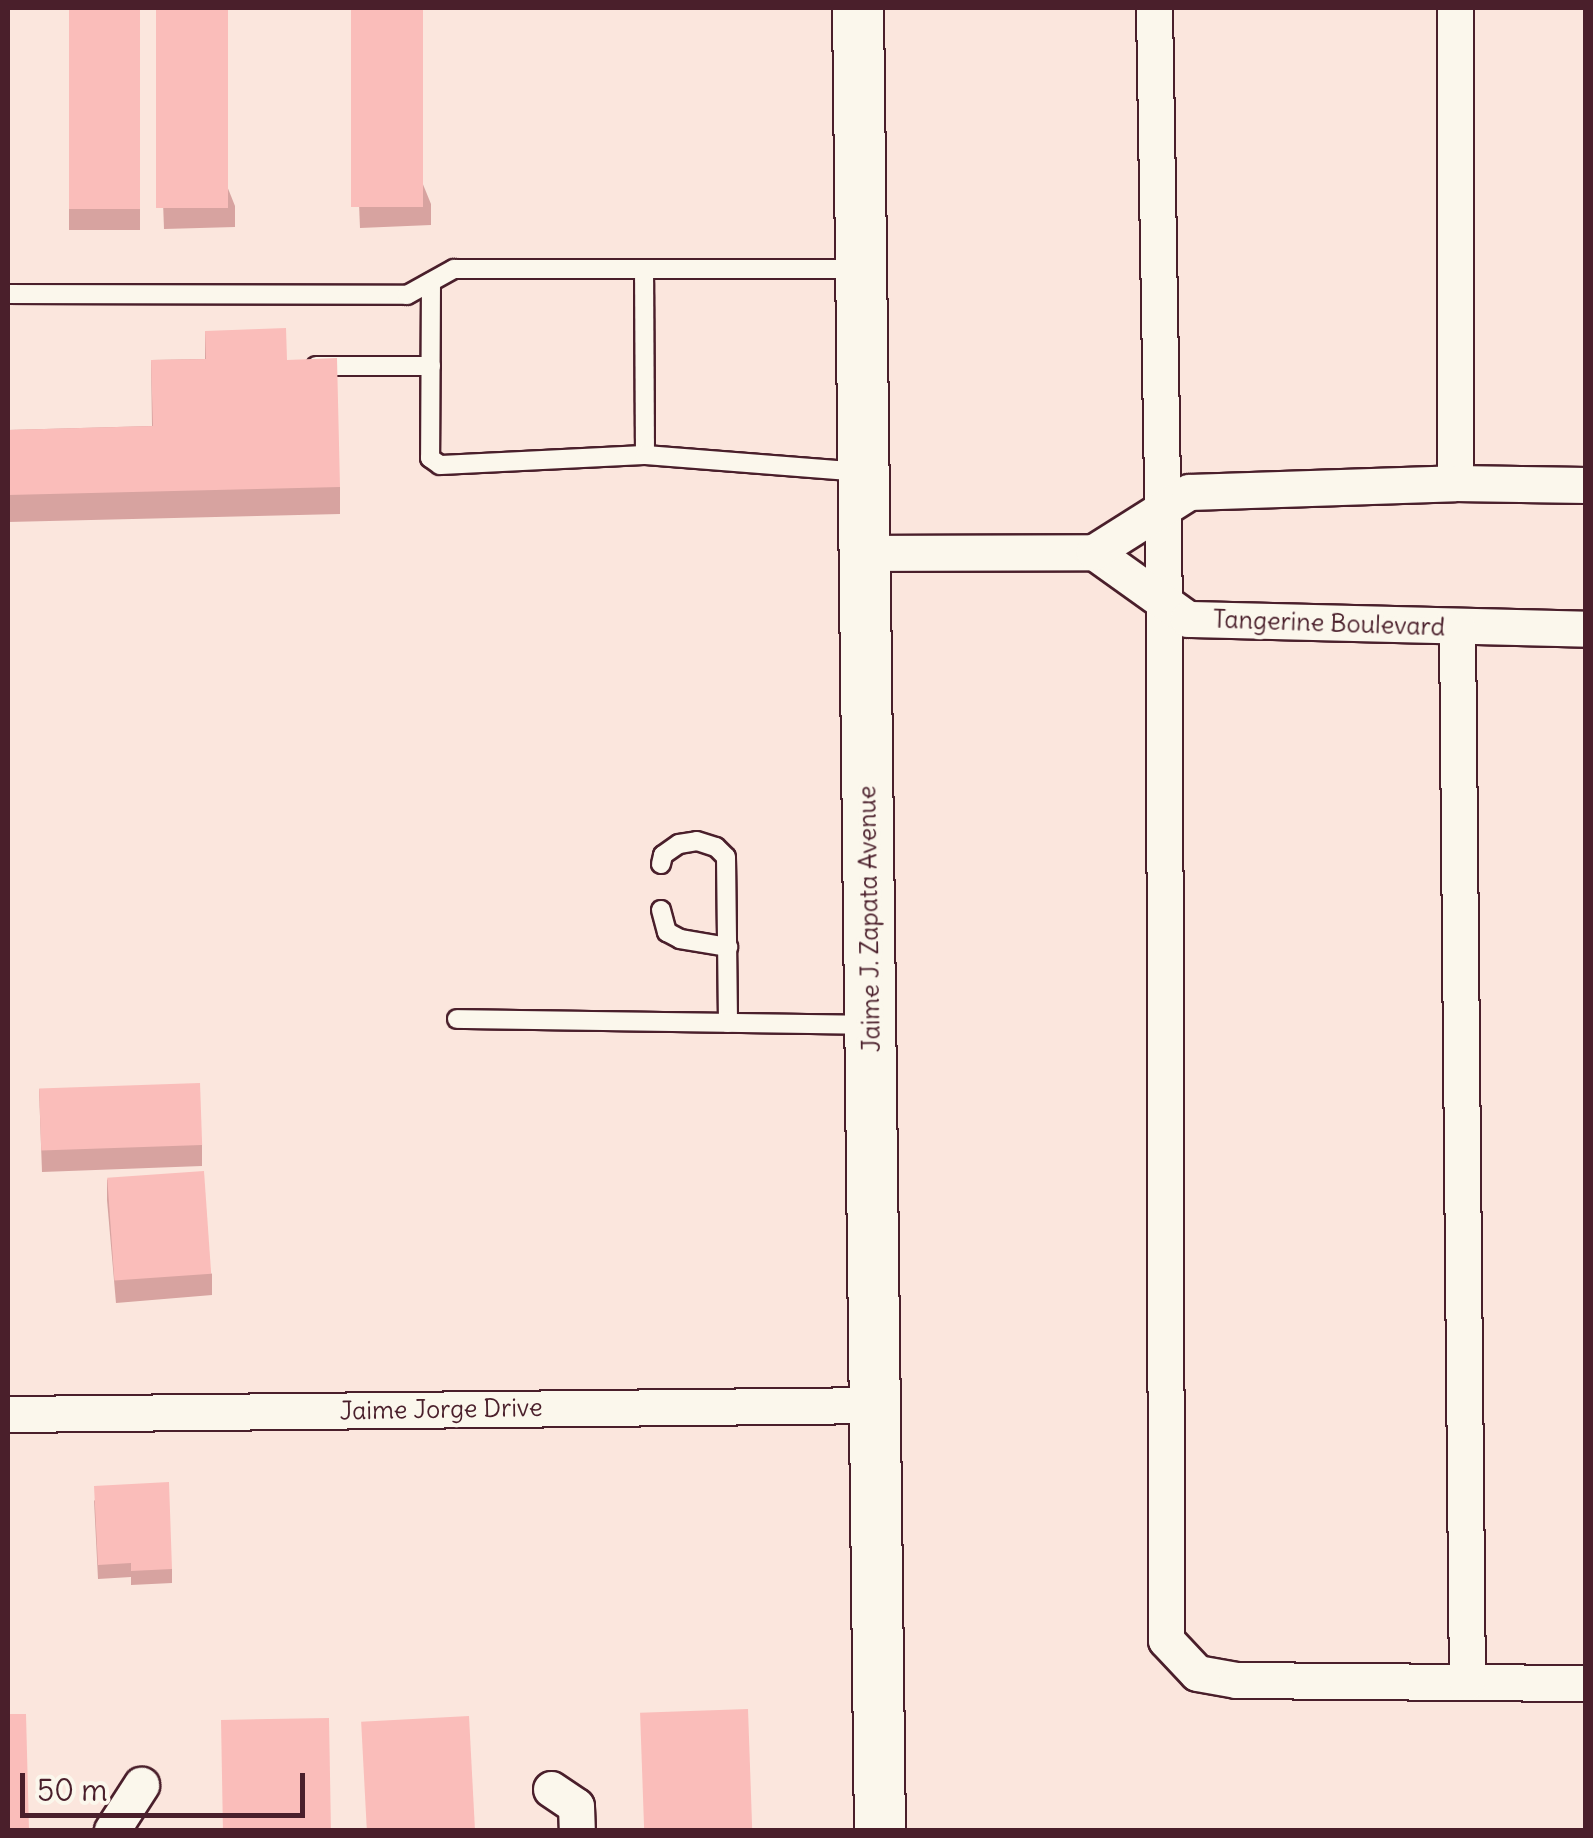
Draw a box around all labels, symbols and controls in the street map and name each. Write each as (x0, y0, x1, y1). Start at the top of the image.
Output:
street label: Tangerine Boulevard (1212, 604, 1446, 642)
street label: Jaime J. Zapata Avenue (852, 785, 886, 1053)
street label: Jaime Jorge Drive (339, 1392, 543, 1426)
scale bar (25, 1753, 310, 1815)
text: 50 m (37, 1771, 107, 1809)

